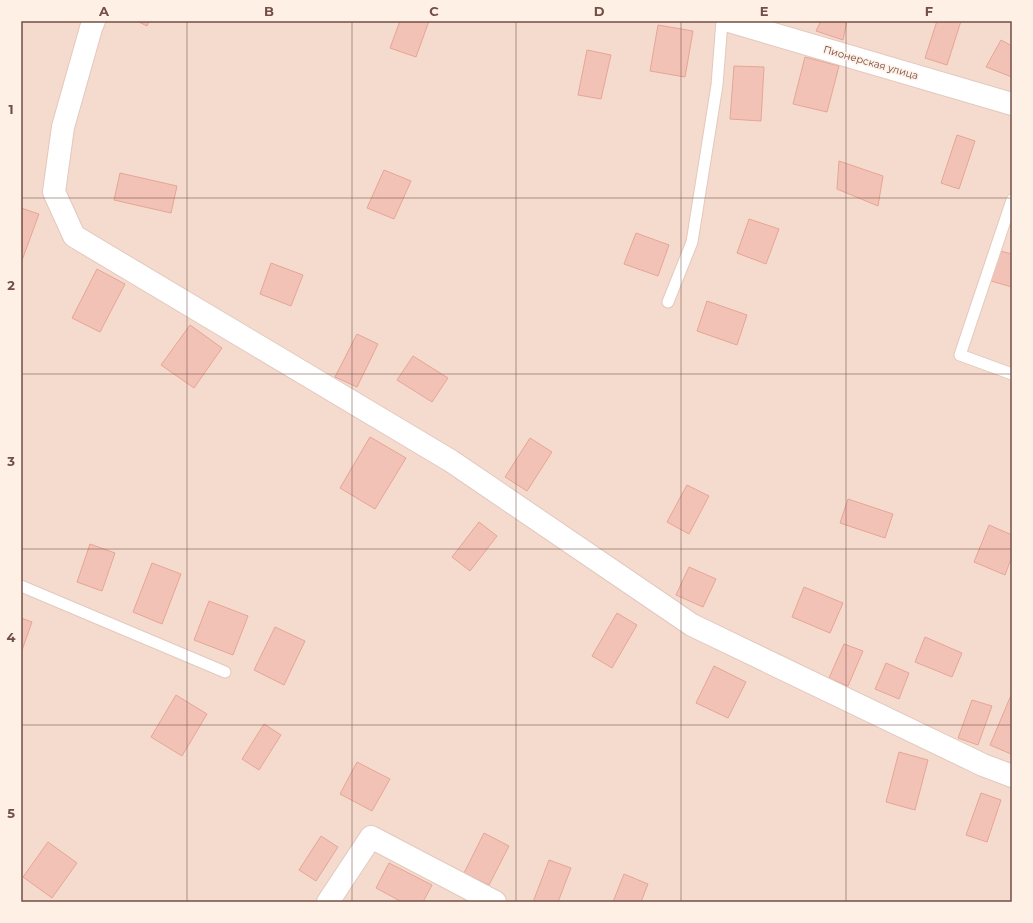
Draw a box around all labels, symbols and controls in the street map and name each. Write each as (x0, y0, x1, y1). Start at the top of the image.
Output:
text: A (98, 3, 110, 19)
text: B (264, 3, 274, 19)
text: C (429, 3, 439, 19)
text: D (594, 3, 605, 19)
text: E (760, 3, 769, 19)
text: F (925, 3, 933, 19)
street label: Пионерская улица (822, 43, 920, 82)
text: 1 (8, 101, 14, 117)
text: 2 (7, 277, 15, 293)
text: 3 (6, 453, 15, 469)
text: 4 (7, 629, 16, 645)
text: 5 (7, 805, 15, 821)

